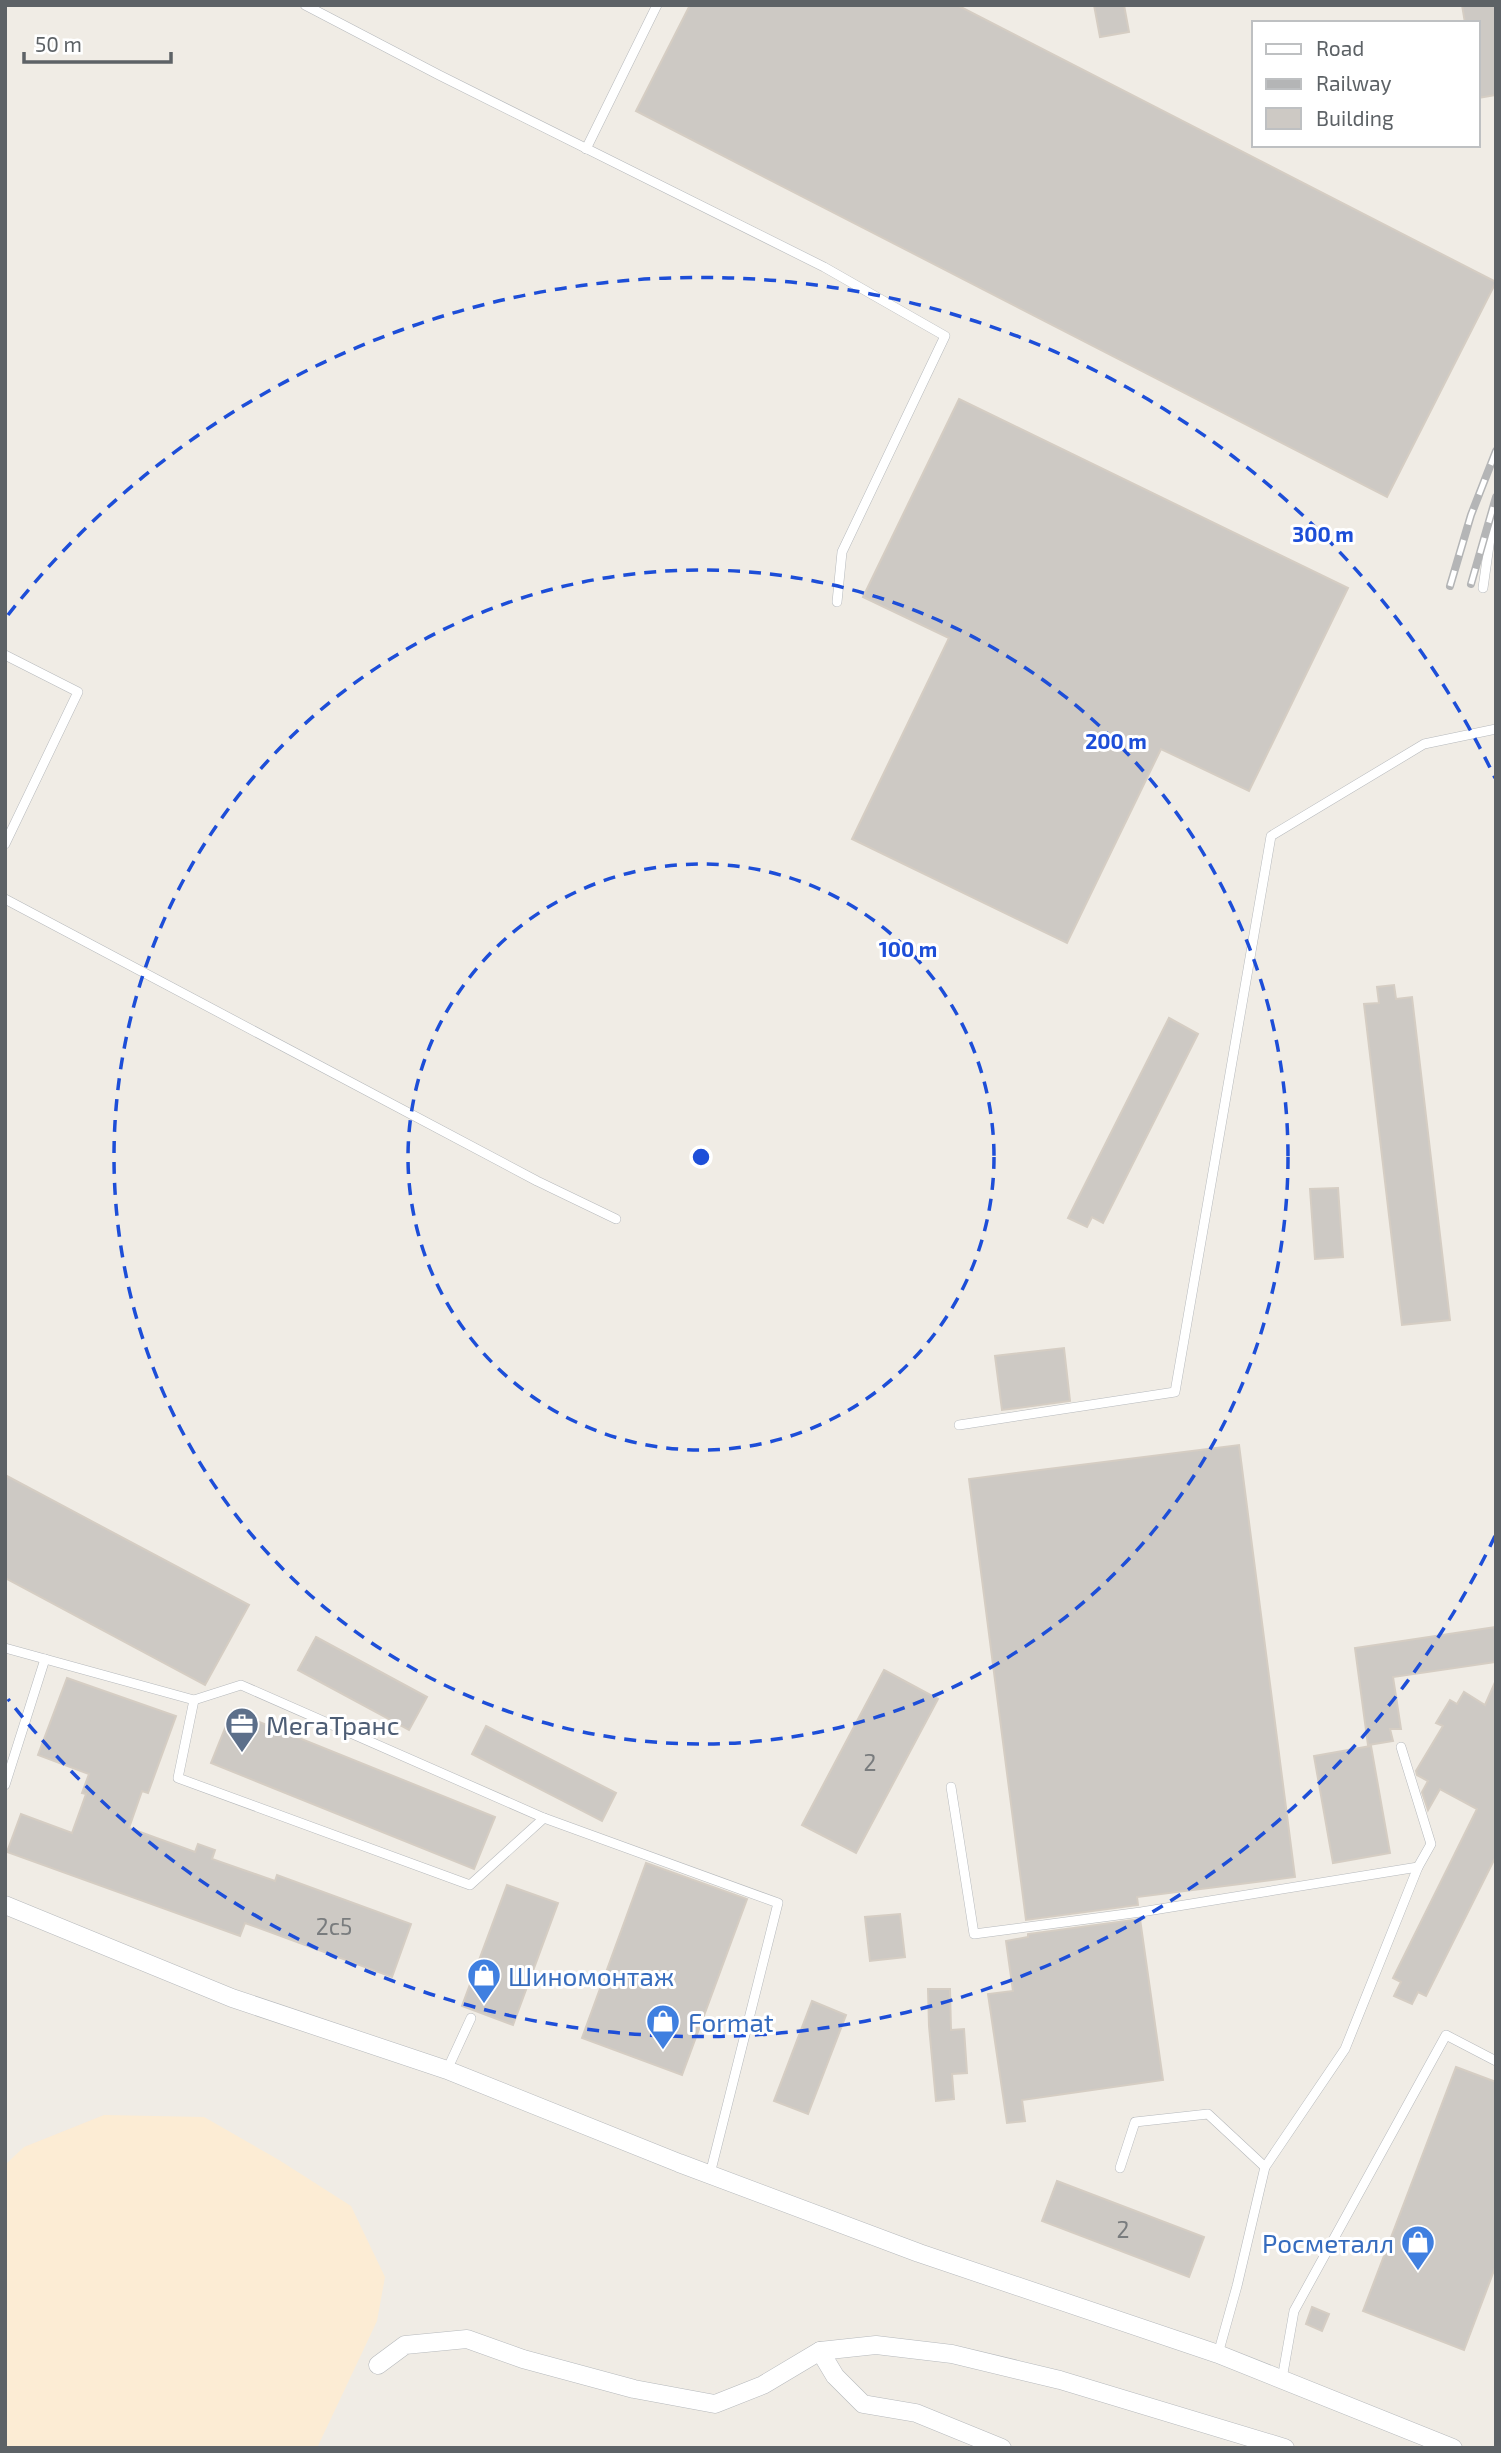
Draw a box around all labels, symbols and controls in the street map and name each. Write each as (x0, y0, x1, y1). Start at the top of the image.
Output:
scale bar (24, 21, 172, 65)
legend (1252, 21, 1480, 147)
text: 50 m (35, 31, 82, 56)
text: Road (1316, 35, 1364, 60)
text: Railway (1316, 70, 1392, 95)
text: Building (1316, 105, 1394, 130)
text: 300 m (1292, 521, 1354, 546)
text: 200 m (1085, 728, 1147, 753)
text: 100 m (879, 936, 937, 961)
centre of rings (689, 1145, 713, 1169)
office icon: МегаТранс (223, 1705, 261, 1754)
place label: МегаТранс (266, 1709, 400, 1740)
house number: 2 (864, 1748, 876, 1776)
house number: 2с5 (316, 1912, 352, 1940)
shop icon: Шиномонтаж (465, 1956, 503, 2005)
place label: Шиномонтаж (508, 1960, 674, 1991)
shop icon: Format (644, 2002, 682, 2051)
place label: Format (688, 2006, 774, 2037)
house number: 2 (1117, 2215, 1129, 2243)
shop icon: Росметалл (1399, 2223, 1437, 2272)
place label: Росметалл (1262, 2227, 1394, 2258)

